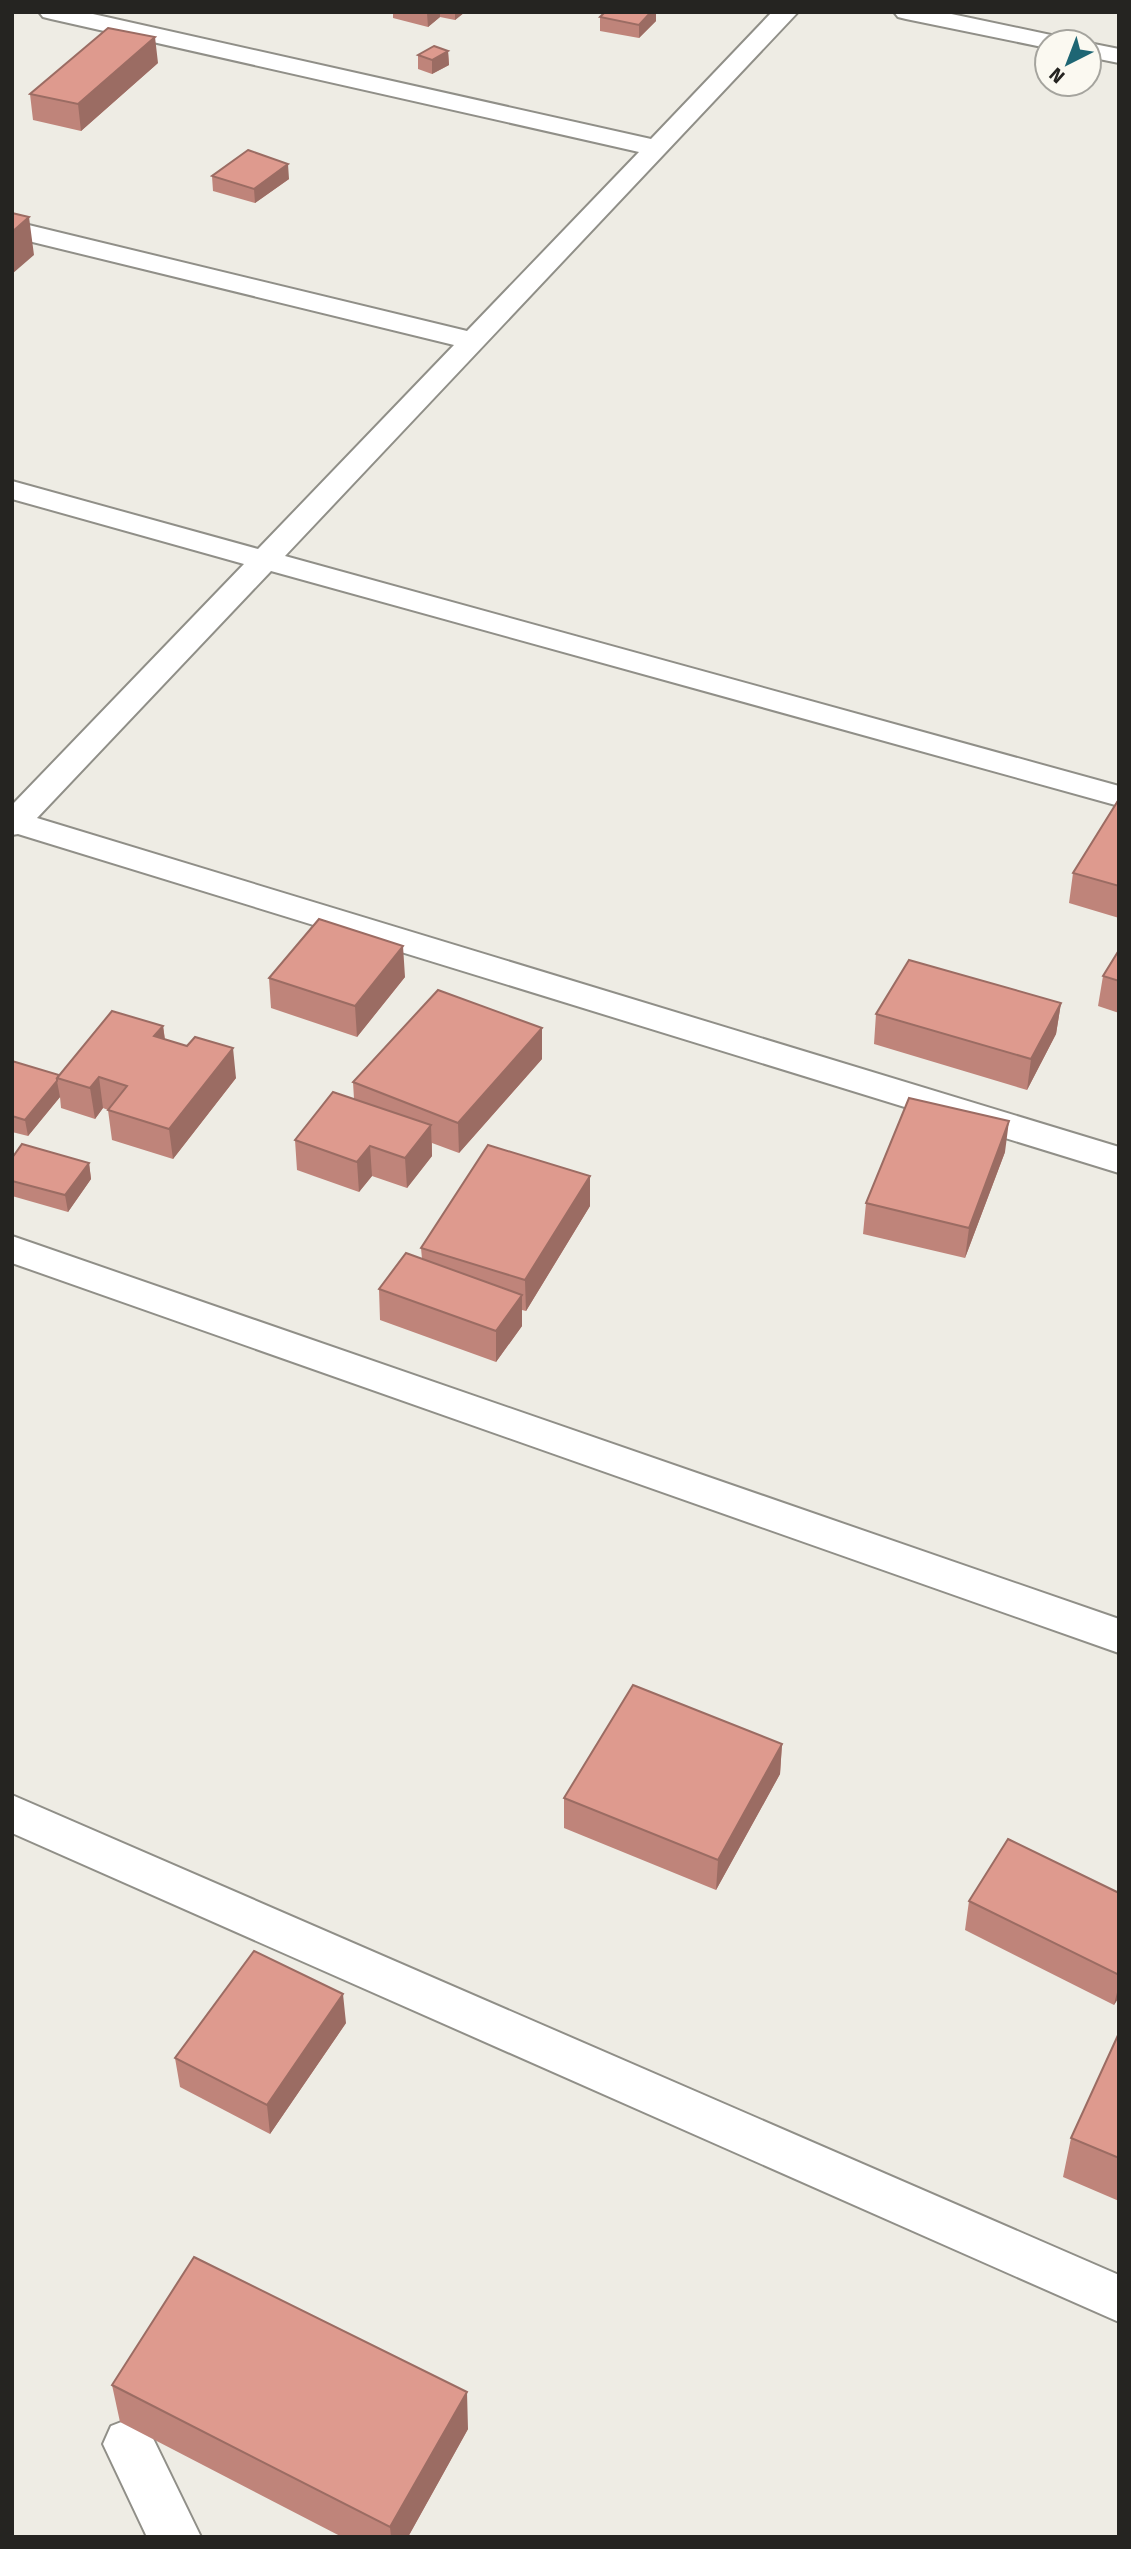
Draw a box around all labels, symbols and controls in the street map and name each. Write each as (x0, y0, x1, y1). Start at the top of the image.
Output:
north arrow (1033, 28, 1103, 98)
text: N (1045, 62, 1069, 88)

